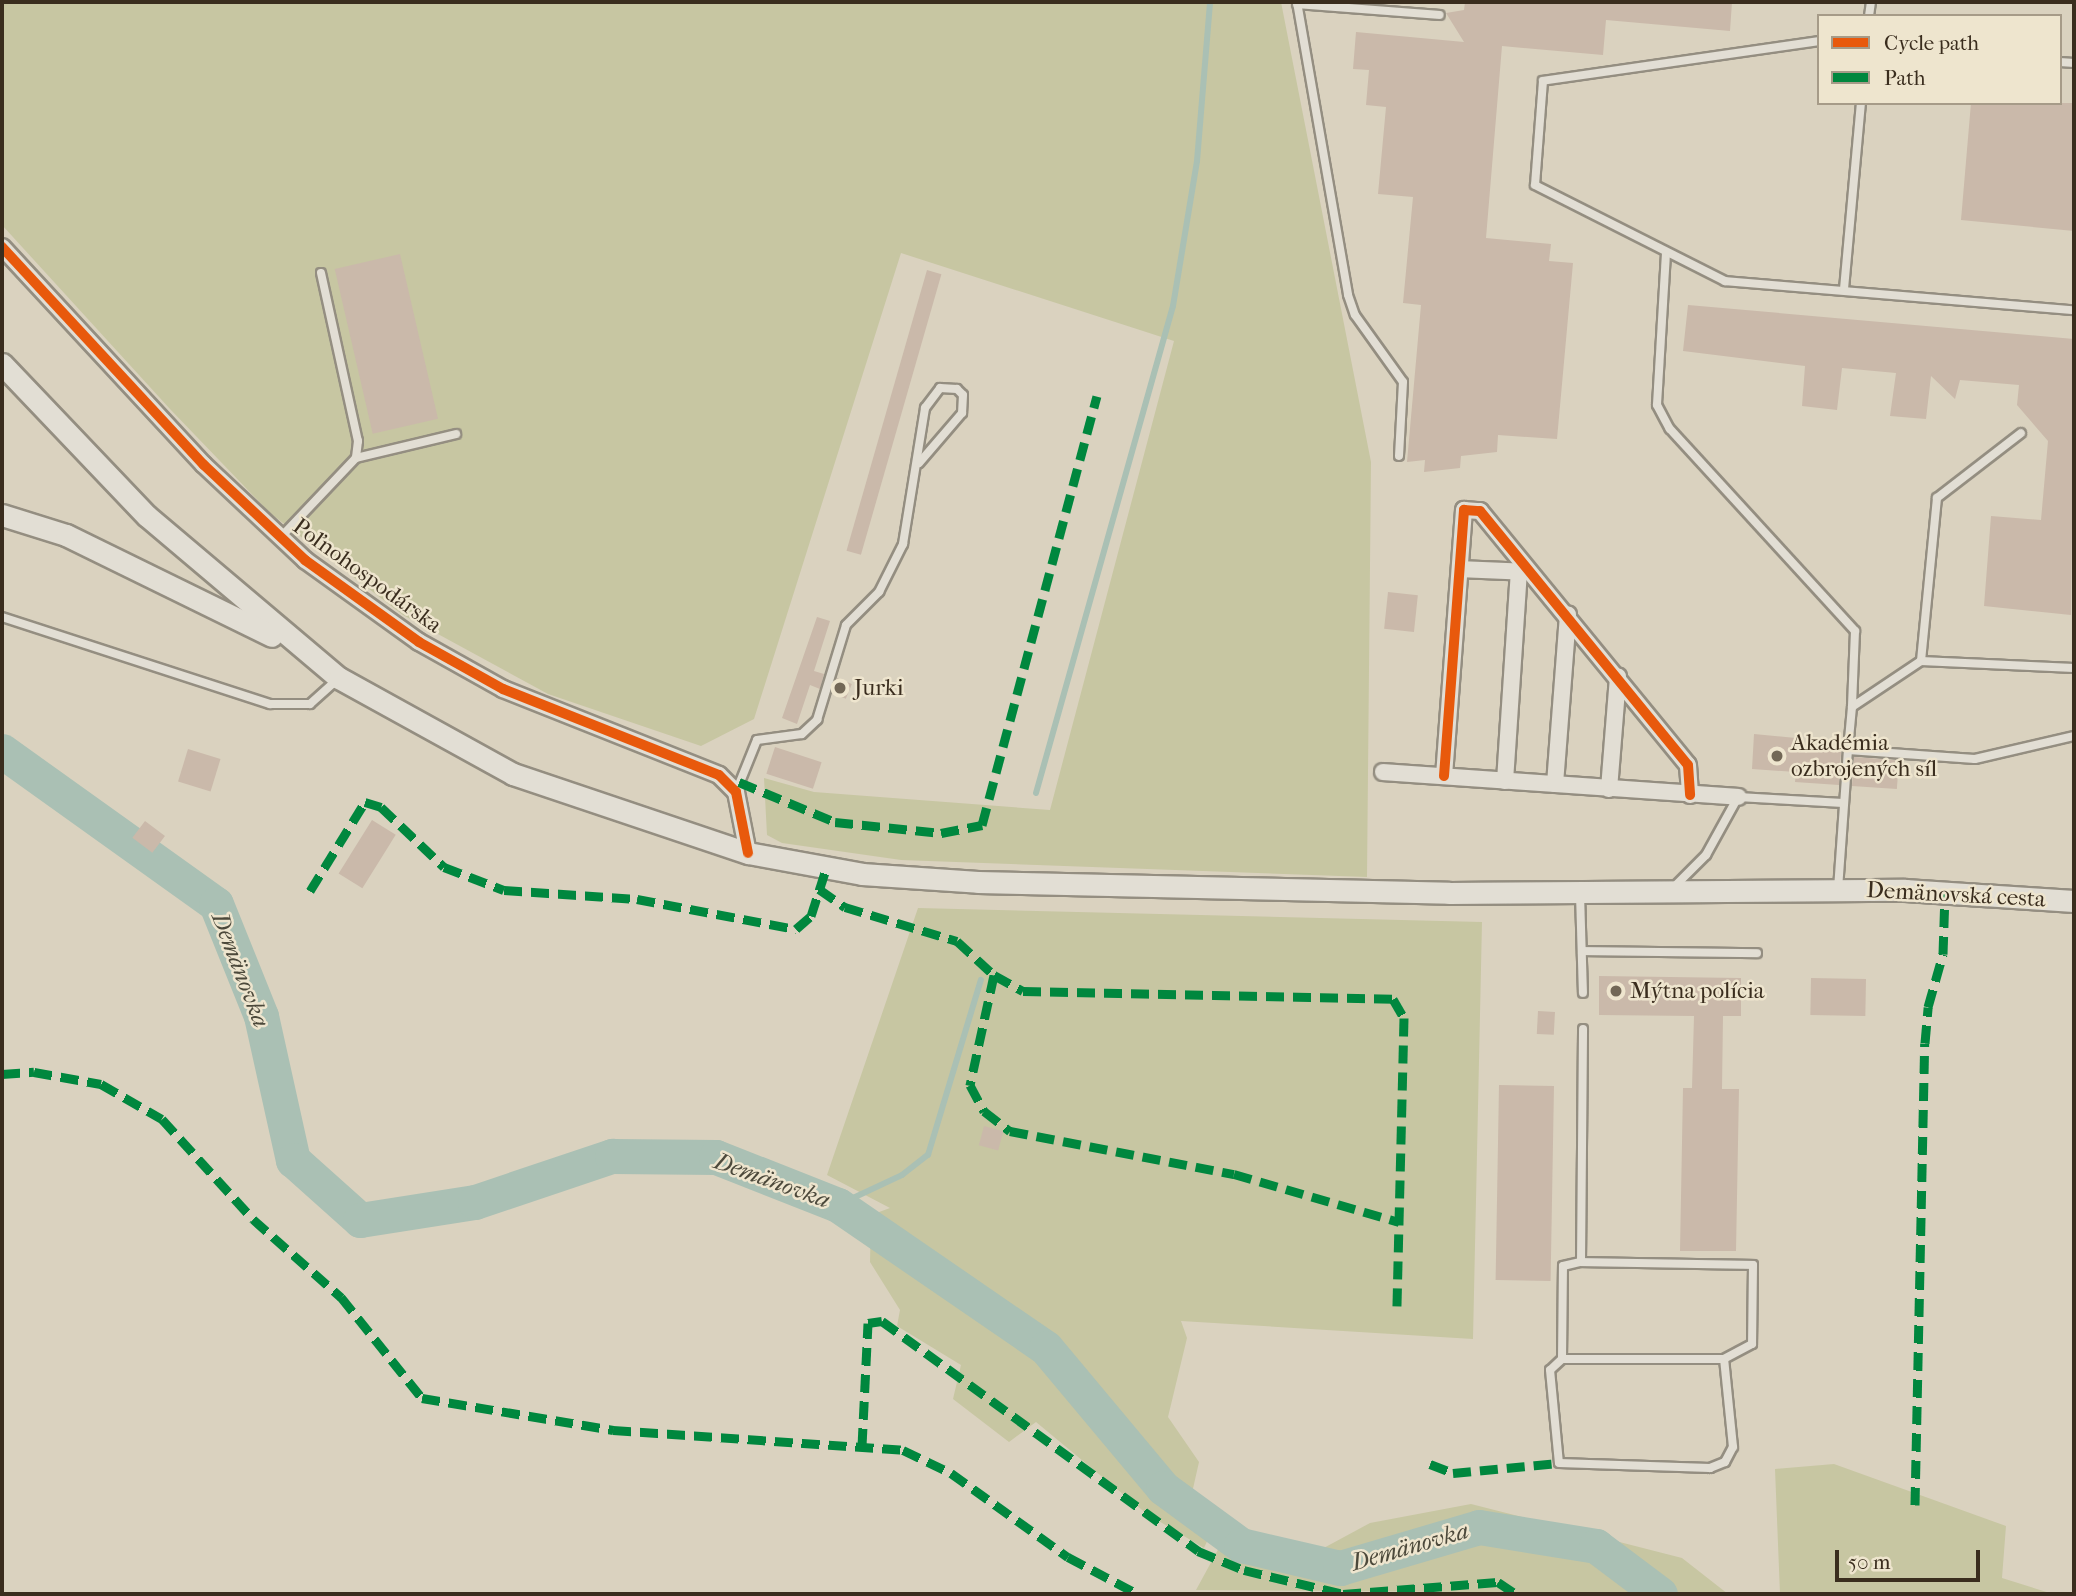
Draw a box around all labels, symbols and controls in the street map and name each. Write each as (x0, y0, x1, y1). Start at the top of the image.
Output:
legend (1817, 14, 2062, 105)
text: Cycle path (1884, 31, 1979, 55)
text: Path (1884, 66, 1925, 90)
street label: Poľnohospodárska (287, 513, 447, 639)
place label: Jurki (854, 674, 904, 702)
marker: Jurki (832, 680, 848, 696)
place label: Akadémia ozbrojených síl (1791, 729, 1937, 783)
marker: Akadémia ozbrojených síl (1769, 748, 1785, 764)
street label: Demänovská cesta (1866, 877, 2046, 913)
water label: Demänovka (205, 909, 275, 1031)
place label: Mýtna polícia (1630, 977, 1765, 1005)
marker: Mýtna polícia (1608, 983, 1624, 999)
water label: Demänovka (710, 1147, 834, 1215)
water label: Demänovka (1348, 1517, 1472, 1577)
scale bar (1838, 1536, 1983, 1580)
text: 50 m (1848, 1550, 1891, 1574)

